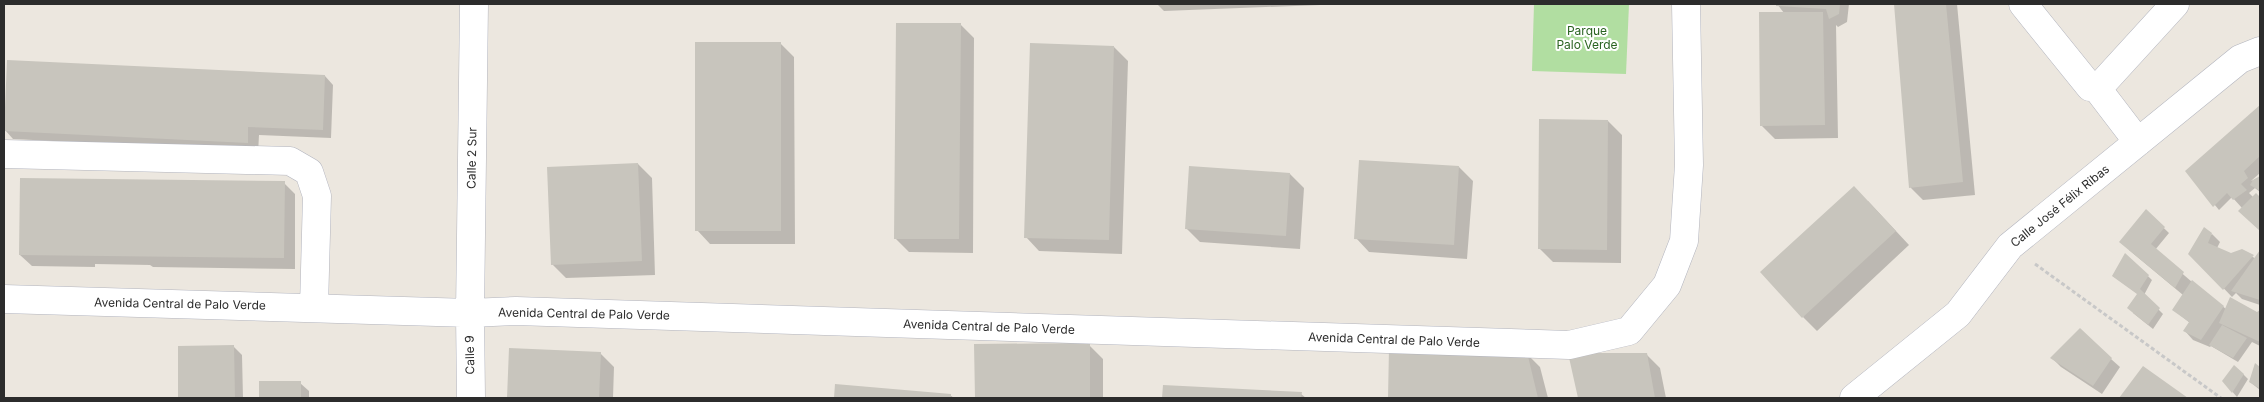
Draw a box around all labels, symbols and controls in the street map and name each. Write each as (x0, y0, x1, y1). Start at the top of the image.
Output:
park label: Parque Palo Verde (1556, 23, 1618, 52)
street label: Calle 2 Sur (463, 127, 480, 189)
street label: Calle José Félix Ribas (2007, 161, 2112, 250)
street label: Avenida Central de Palo Verde (94, 295, 266, 312)
street label: Avenida Central de Palo Verde (498, 305, 670, 322)
street label: Avenida Central de Palo Verde (903, 316, 1075, 337)
street label: Avenida Central de Palo Verde (1308, 329, 1480, 350)
street label: Calle 9 (462, 335, 477, 375)

